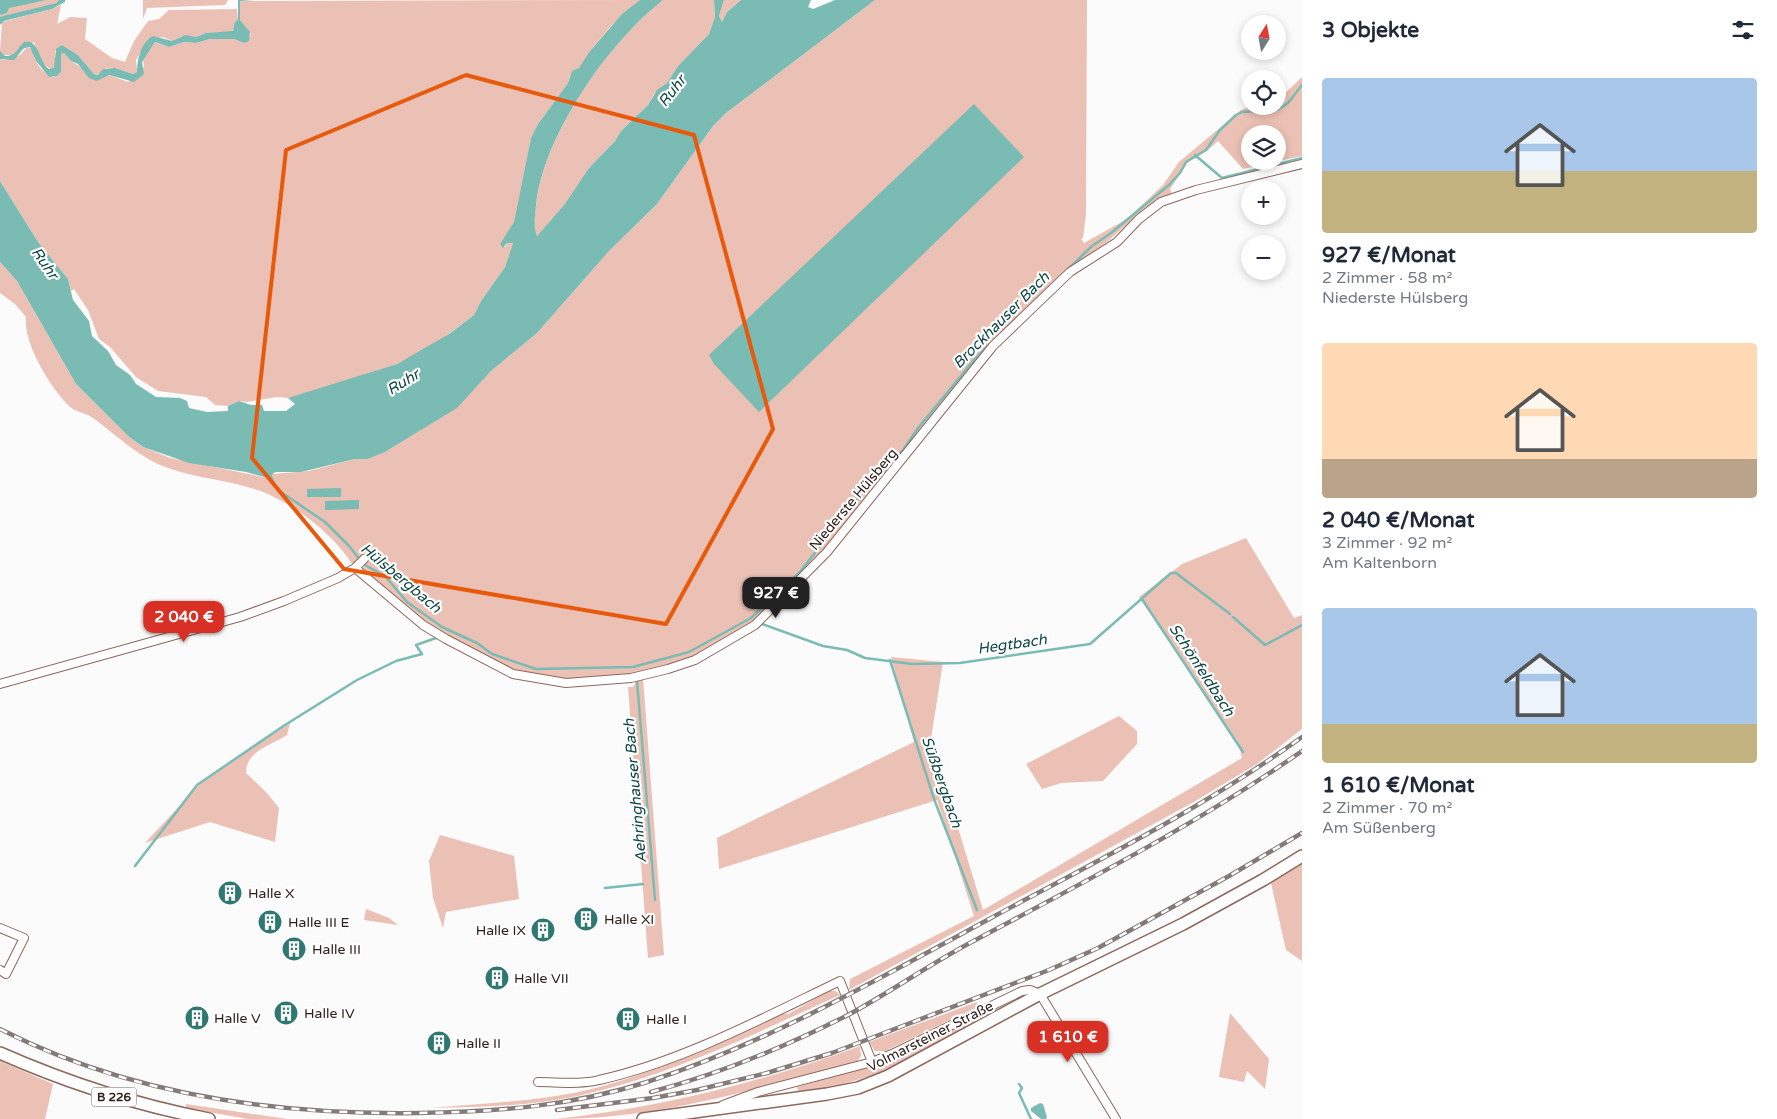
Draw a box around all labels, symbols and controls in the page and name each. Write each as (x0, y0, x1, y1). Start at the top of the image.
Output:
north arrow (1241, 15, 1286, 60)
map controls (1241, 15, 1286, 280)
icon: filters (1729, 16, 1757, 44)
text: 3 Objekte (1322, 18, 1419, 43)
water label: Ruhr (654, 70, 691, 110)
button: locate (1241, 70, 1286, 115)
icon: home (1495, 110, 1585, 200)
button: layers (1241, 125, 1286, 170)
button: + (1241, 180, 1286, 225)
button: − (1241, 235, 1286, 280)
text: 927 €/Monat (1322, 243, 1456, 268)
water label: Ruhr (28, 244, 64, 284)
water label: Brockhauser Bach (949, 267, 1054, 372)
text: 2 Zimmer · 58 m² (1322, 268, 1452, 288)
text: Niederste Hülsberg (1322, 288, 1468, 308)
water label: Ruhr (383, 364, 424, 399)
icon: home (1495, 375, 1585, 465)
street label: Niederste Hülsberg (806, 445, 901, 554)
text: 2 040 €/Monat (1322, 508, 1474, 533)
text: 3 Zimmer · 92 m² (1322, 533, 1452, 553)
water label: Hülsbergbach (357, 539, 445, 617)
text: Am Kaltenborn (1322, 553, 1437, 573)
pin: 927 € (741, 576, 811, 619)
text: 927 € (753, 583, 799, 603)
pin: 2 040 € (138, 600, 230, 643)
text: 2 040 € (154, 607, 214, 627)
water label: Schönfeldbach (1165, 620, 1239, 720)
water label: Hegtbach (976, 630, 1049, 658)
icon: home (1495, 640, 1585, 730)
water label: Aehringhauser Bach (620, 717, 650, 864)
water label: Süßbergbach (918, 734, 966, 831)
text: 1 610 €/Monat (1322, 773, 1474, 798)
text: 2 Zimmer · 70 m² (1322, 798, 1452, 818)
text: Am Süßenberg (1322, 818, 1436, 838)
building icon: Halle X (217, 880, 243, 906)
place label: Halle X (248, 885, 294, 902)
building icon: Halle XI (573, 906, 599, 932)
building icon: Halle III E (257, 909, 283, 935)
place label: Halle XI (604, 911, 654, 928)
place label: Halle III E (288, 914, 350, 931)
building icon: Halle IX (530, 917, 556, 943)
place label: Halle IX (476, 922, 526, 939)
building icon: Halle III (281, 936, 307, 962)
place label: Halle III (312, 941, 361, 958)
building icon: Halle VII (484, 965, 510, 991)
place label: Halle VII (514, 970, 569, 987)
street label: Volmarsteiner Straße (864, 997, 996, 1076)
building icon: Halle IV (273, 1000, 299, 1026)
building icon: Halle V (184, 1005, 210, 1031)
place label: Halle IV (304, 1005, 355, 1022)
building icon: Halle I (615, 1006, 641, 1032)
place label: Halle V (214, 1010, 261, 1027)
place label: Halle I (646, 1011, 687, 1028)
pin: 1 610 € (1022, 1020, 1114, 1063)
text: 1 610 € (1038, 1027, 1098, 1047)
building icon: Halle II (426, 1030, 452, 1056)
place label: Halle II (456, 1035, 501, 1052)
road number: B 226 (92, 1088, 136, 1106)

